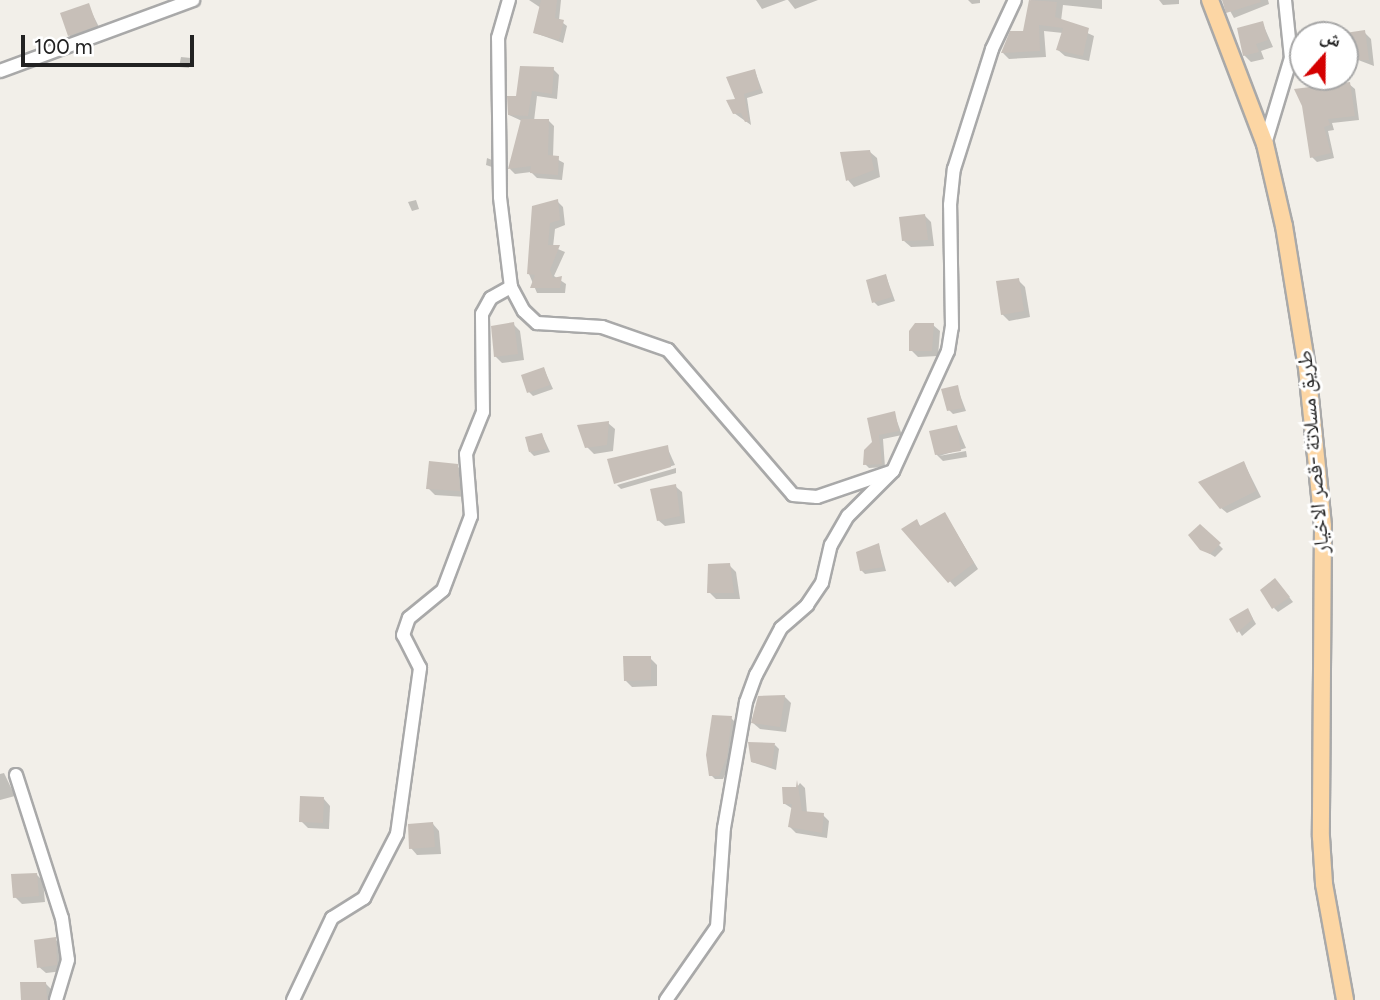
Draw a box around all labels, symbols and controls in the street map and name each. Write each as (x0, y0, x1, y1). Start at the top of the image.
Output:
scale bar (24, 21, 198, 65)
north arrow (1289, 21, 1359, 91)
text: ش (1317, 23, 1345, 52)
text: 100 m (34, 34, 93, 59)
street label: طريق مسلاتة -قصر الاخيار (1292, 349, 1334, 555)

